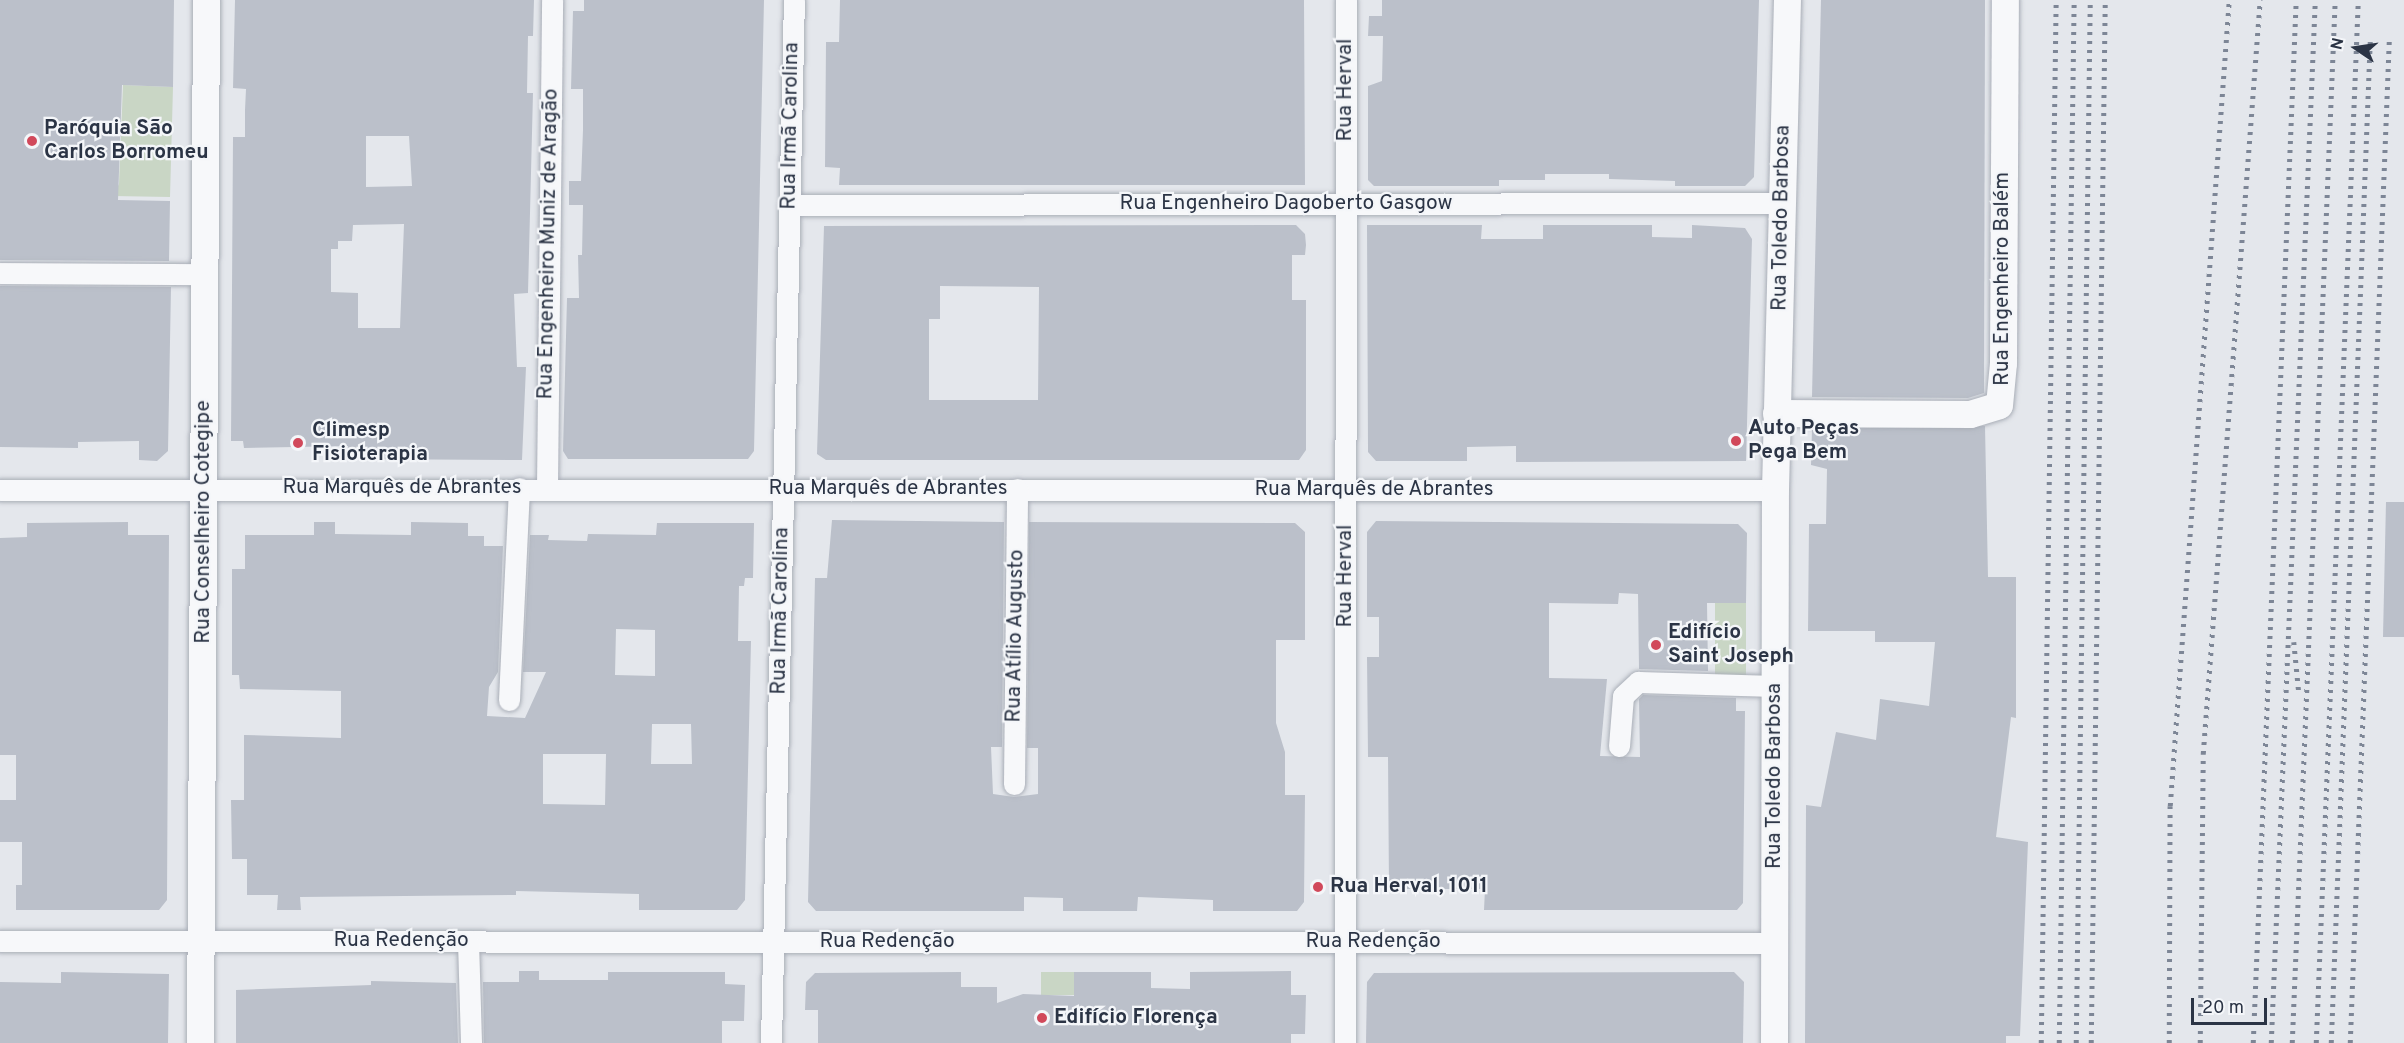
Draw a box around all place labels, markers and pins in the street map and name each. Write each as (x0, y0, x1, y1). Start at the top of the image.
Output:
place label: Paróquia São Carlos Borromeu (44, 116, 209, 166)
marker: Paróquia São Carlos Borromeu (25, 134, 39, 148)
place label: Auto Peças Pega Bem (1748, 416, 1859, 466)
place label: Climesp Fisioterapia (312, 418, 428, 468)
marker: Climesp Fisioterapia (289, 434, 307, 452)
marker: Auto Peças Pega Bem (1729, 434, 1743, 448)
place label: Edifício Saint Joseph (1668, 620, 1794, 670)
marker: Edifício Saint Joseph (1649, 638, 1663, 652)
place label: Rua Herval, 1011 (1330, 874, 1488, 900)
marker: Rua Herval, 1011 (1311, 880, 1325, 894)
place label: Edifício Florença (1054, 1005, 1218, 1031)
marker: Edifício Florença (1035, 1011, 1049, 1025)

